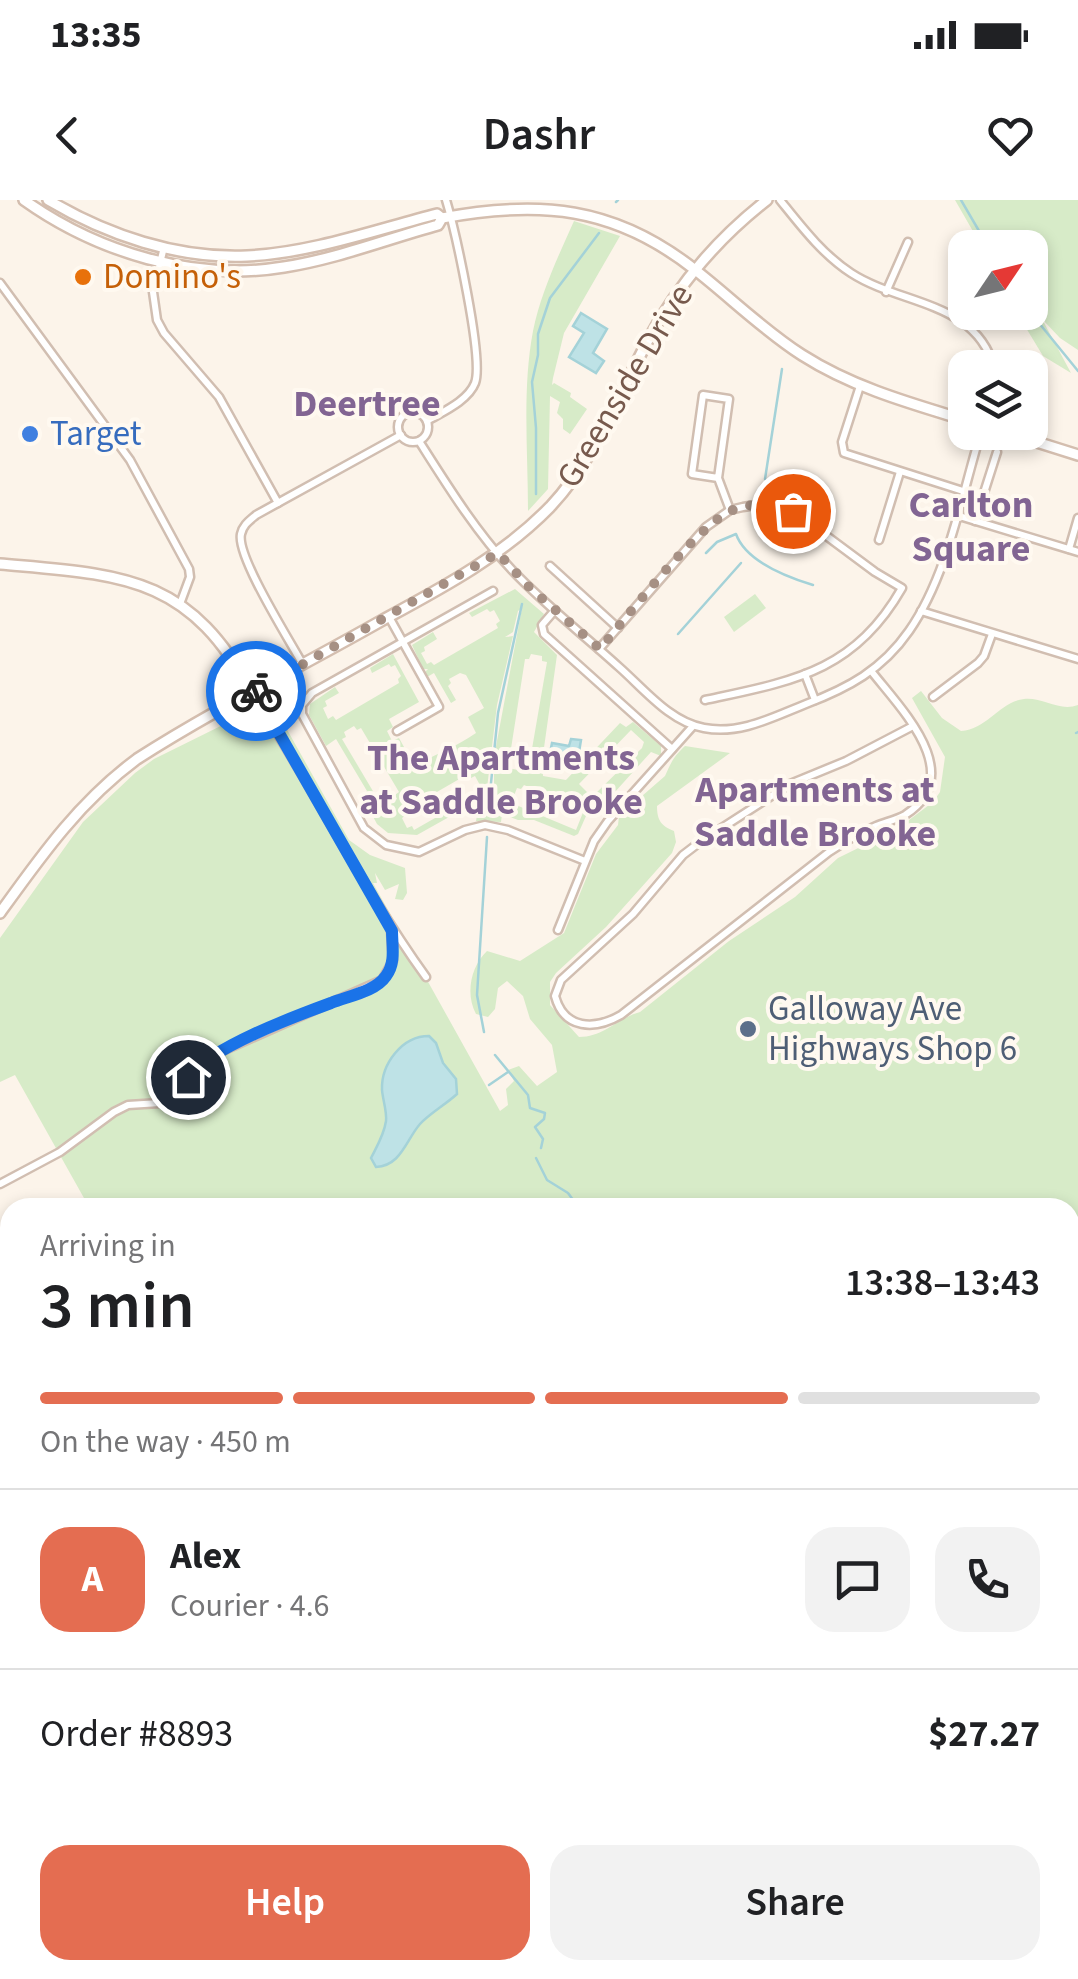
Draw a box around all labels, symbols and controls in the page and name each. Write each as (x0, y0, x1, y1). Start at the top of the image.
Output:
text: 13:35 (50, 8, 142, 62)
text: Dashr (483, 103, 595, 167)
icon: back (40, 108, 95, 163)
icon: heart (983, 108, 1038, 163)
north arrow (948, 230, 1048, 330)
map controls (948, 230, 1048, 450)
place label: Domino's (103, 252, 241, 302)
marker: Domino's (72, 266, 94, 288)
street label: Greenside Drive (544, 274, 706, 498)
button: layers (948, 350, 1048, 450)
district label: Deertree (293, 377, 441, 431)
place label: Target (50, 409, 142, 459)
marker: Target (19, 423, 41, 445)
pin (751, 469, 836, 554)
district label: Carlton Square (909, 478, 1033, 576)
icon: bag (766, 484, 821, 539)
courier (206, 641, 306, 741)
icon: bike (229, 664, 284, 719)
district label: The Apartments at Saddle Brooke (359, 731, 643, 829)
district label: Apartments at Saddle Brooke (694, 763, 936, 861)
place label: Galloway Ave Highways Shop 6 (768, 984, 1017, 1074)
marker: Galloway Ave Highways Shop 6 (737, 1018, 759, 1040)
pin (146, 1035, 231, 1120)
icon: home (161, 1050, 216, 1105)
text: Arriving in (40, 1223, 176, 1269)
text: 13:38–13:43 (845, 1256, 1040, 1310)
text: 3 min (40, 1260, 195, 1353)
text: On the way · 450 m (40, 1419, 291, 1465)
button: chat (805, 1527, 910, 1632)
button: phone (935, 1527, 1040, 1632)
text: Alex (170, 1529, 241, 1583)
text: A (82, 1552, 103, 1606)
text: Courier · 4.6 (170, 1583, 330, 1629)
text: Order #8893 (40, 1707, 233, 1761)
text: $27.27 (928, 1707, 1040, 1761)
button: Help (40, 1845, 530, 1960)
button: Share (550, 1845, 1040, 1960)

